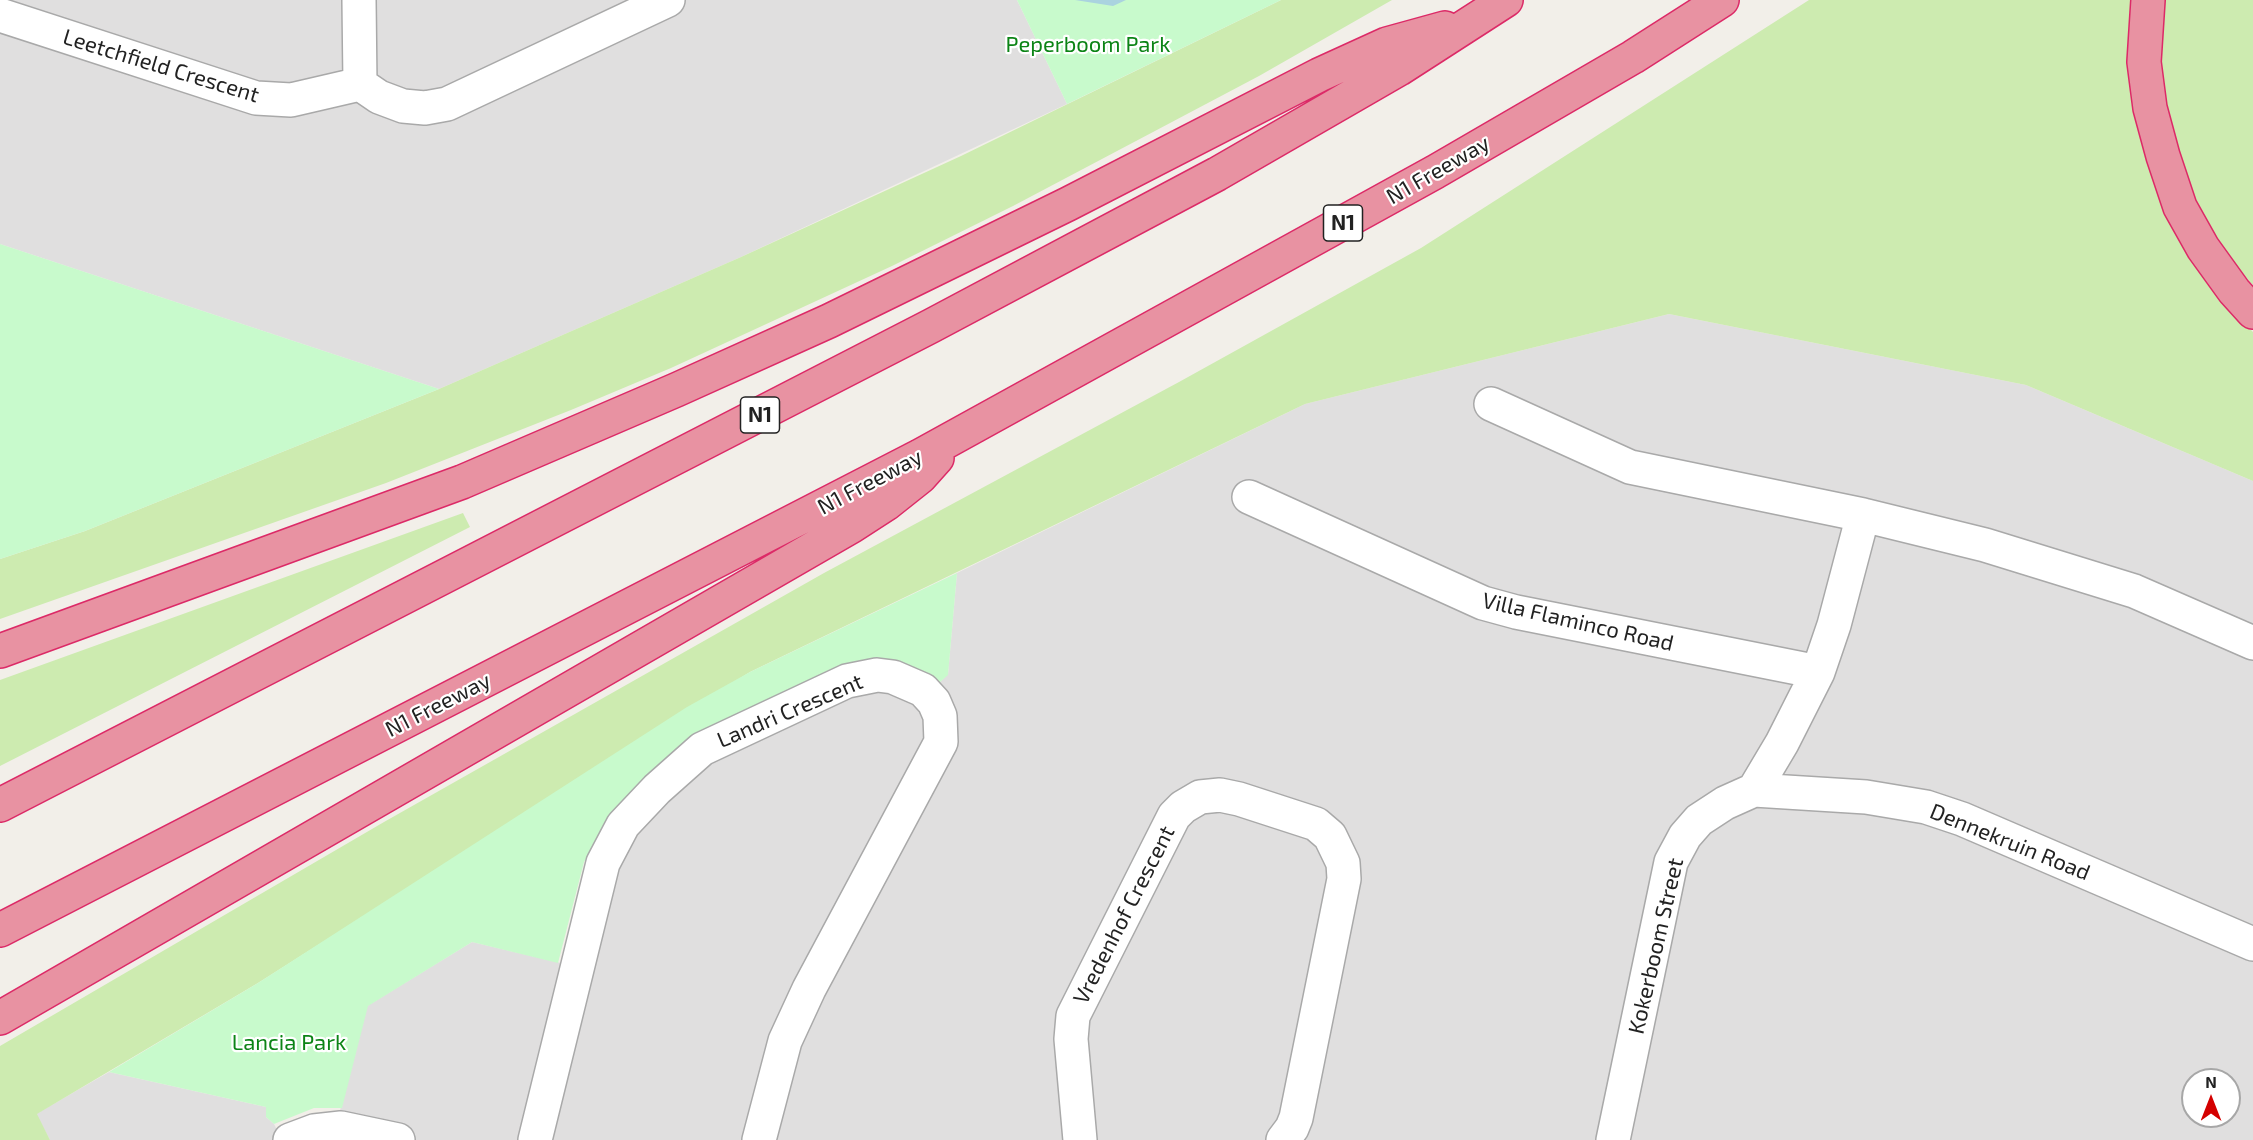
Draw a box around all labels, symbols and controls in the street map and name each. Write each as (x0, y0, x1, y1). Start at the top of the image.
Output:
street label: Leetchfield Crescent (60, 24, 262, 108)
park label: Peperboom Park (1006, 32, 1170, 58)
street label: N1 Freeway (1382, 130, 1494, 210)
road number: N1 (1324, 205, 1362, 241)
road number: N1 (740, 397, 780, 433)
street label: N1 Freeway (813, 443, 927, 521)
street label: Villa Flaminco Road (1480, 587, 1676, 657)
street label: N1 Freeway (381, 667, 495, 743)
street label: Landri Crescent (713, 668, 867, 754)
street label: Dennekruin Road (1926, 798, 2094, 886)
street label: Vredenhof Crescent (1068, 821, 1180, 1009)
street label: Kokerboom Street (1623, 856, 1689, 1036)
park label: Lancia Park (232, 1030, 346, 1056)
north arrow (2181, 1068, 2241, 1128)
text: N (2205, 1072, 2217, 1091)

